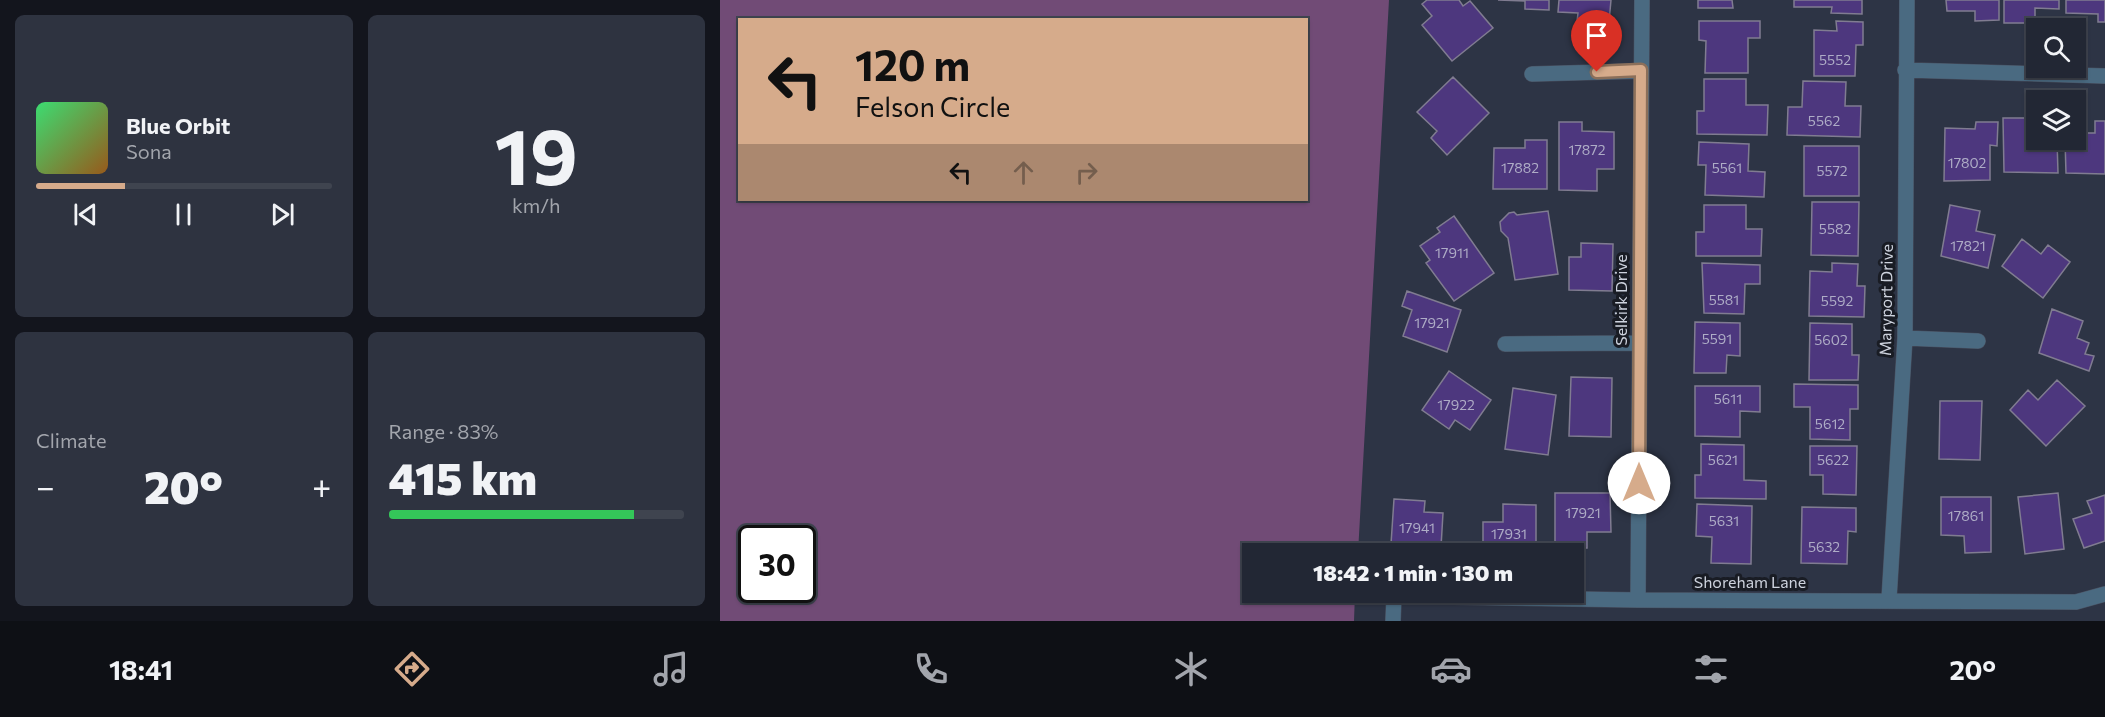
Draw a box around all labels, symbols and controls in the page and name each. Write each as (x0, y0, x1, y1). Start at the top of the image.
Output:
pin (1571, 10, 1622, 72)
map controls (2026, 18, 2086, 150)
button: search (2026, 18, 2086, 78)
icon: arrive (1580, 19, 1613, 52)
text: 120 m (855, 38, 970, 90)
icon: left (756, 42, 834, 120)
house number: 5552 (1819, 51, 1851, 68)
text: Felson Circle (855, 90, 1010, 123)
button: layers (2026, 90, 2086, 150)
text: 19 (495, 106, 578, 201)
text: Blue Orbit (126, 112, 230, 139)
house number: 5562 (1808, 112, 1840, 129)
text: Sona (126, 139, 172, 163)
house number: 17872 (1569, 141, 1606, 158)
house number: 17802 (1948, 154, 1987, 171)
icon: left (944, 156, 977, 189)
icon: ahead (1007, 156, 1040, 189)
icon: right (1070, 156, 1103, 189)
house number: 17882 (1501, 159, 1539, 176)
house number: 5561 (1712, 159, 1742, 176)
house number: 5572 (1816, 162, 1848, 179)
text: km/h (512, 193, 561, 217)
icon: previous (69, 198, 102, 231)
icon: pause (167, 198, 200, 231)
icon: next (266, 198, 299, 231)
house number: 5582 (1819, 220, 1851, 237)
house number: 17821 (1950, 237, 1986, 254)
house number: 17911 (1435, 244, 1469, 261)
street label: Maryport Drive (1875, 244, 1896, 356)
street label: Selkirk Drive (1611, 254, 1630, 346)
house number: 5581 (1709, 291, 1739, 308)
house number: 5592 (1821, 292, 1853, 309)
house number: 17921 (1414, 314, 1450, 331)
house number: 5591 (1702, 330, 1732, 347)
house number: 5602 (1814, 331, 1848, 348)
house number: 5611 (1714, 390, 1742, 407)
house number: 17922 (1437, 396, 1475, 413)
house number: 5612 (1815, 415, 1845, 432)
text: Range · 83% (389, 419, 498, 443)
text: Climate (36, 428, 106, 452)
text: 415 km (389, 449, 537, 504)
position arrow (1607, 451, 1671, 515)
house number: 5621 (1708, 451, 1738, 468)
house number: 5622 (1817, 451, 1849, 468)
text: 20° (144, 458, 223, 513)
text: − (36, 465, 55, 506)
text: + (312, 465, 332, 506)
house number: 17921 (1565, 504, 1601, 521)
house number: 17861 (1948, 507, 1984, 524)
house number: 5631 (1709, 512, 1739, 529)
house number: 17941 (1399, 519, 1435, 536)
speed limit sign: 30 (738, 525, 816, 603)
house number: 17931 (1491, 525, 1527, 542)
house number: 5632 (1808, 538, 1840, 555)
text: 18:42 · 1 min · 130 m (1313, 559, 1513, 586)
street label: Shoreham Lane (1694, 572, 1806, 591)
icon: directions (391, 648, 433, 690)
icon: music (650, 648, 692, 690)
icon: phone (910, 648, 952, 690)
icon: climate (1170, 648, 1212, 690)
icon: car (1430, 648, 1472, 690)
icon: filters (1690, 648, 1732, 690)
text: 18:41 (109, 653, 173, 686)
text: 20° (1949, 653, 1996, 686)

